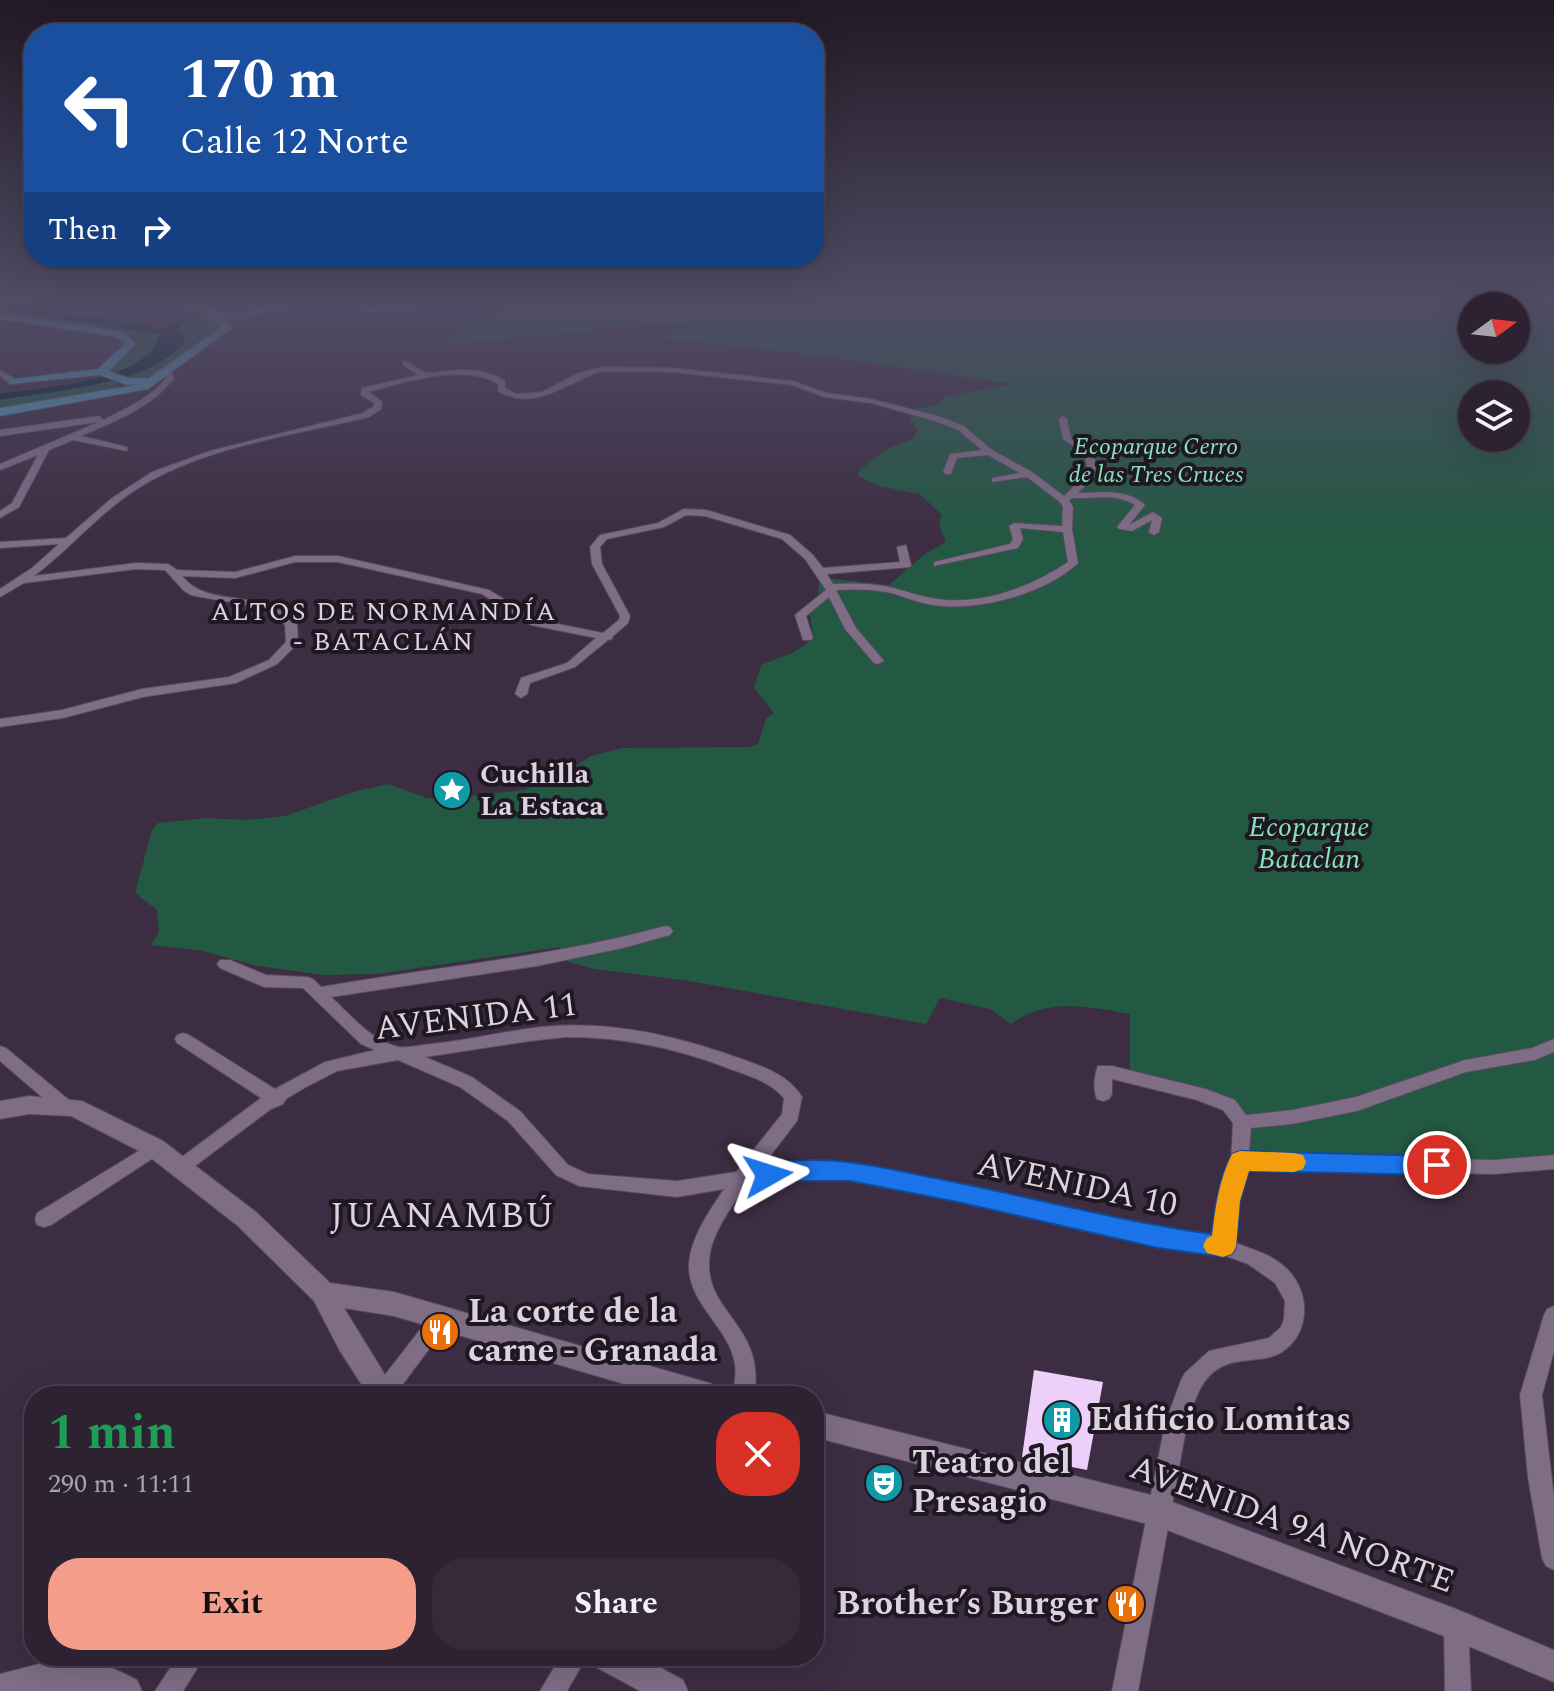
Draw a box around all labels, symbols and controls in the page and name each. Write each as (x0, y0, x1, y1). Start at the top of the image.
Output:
text: 170 m (180, 38, 339, 123)
icon: left (48, 56, 152, 160)
text: Calle 12 Norte (180, 115, 409, 170)
text: Then (48, 207, 118, 253)
icon: right (134, 208, 178, 252)
north arrow (1458, 292, 1530, 364)
map controls (1458, 292, 1530, 452)
button: layers (1458, 380, 1530, 452)
park label: Ecoparque Cerro de las Tres Cruces (1068, 429, 1244, 493)
district label: ALTOS DE NORMANDÍA - BATACLÁN (211, 592, 557, 662)
place label: Cuchilla La Estaca (480, 753, 605, 828)
place icon: Cuchilla La Estaca (431, 769, 473, 811)
park label: Ecoparque Bataclan (1249, 806, 1369, 881)
street label: AVENIDA 11 (372, 979, 580, 1055)
pin (1403, 1131, 1471, 1199)
position arrow (726, 1133, 810, 1217)
street label: AVENIDA 10 (972, 1138, 1182, 1232)
icon: arrive (1415, 1143, 1459, 1187)
district label: JUANAMBÚ (330, 1189, 556, 1244)
place label: La corte de la carne - Granada (468, 1286, 718, 1377)
restaurant icon: La corte de la carne - Granada (419, 1311, 461, 1353)
place label: Edificio Lomitas (1090, 1394, 1351, 1446)
text: 1 min (48, 1397, 176, 1470)
building icon: Edificio Lomitas (1041, 1399, 1083, 1441)
button: close (716, 1412, 800, 1496)
place label: Teatro del Presagio (912, 1437, 1071, 1528)
street label: AVENIDA 9A NORTE (1122, 1442, 1462, 1608)
theatre icon: Teatro del Presagio (863, 1462, 905, 1504)
text: 290 m · 11:11 (48, 1464, 194, 1504)
button: Exit (48, 1558, 416, 1650)
button: Share (432, 1558, 800, 1650)
place label: Brother’s Burger (836, 1578, 1099, 1630)
restaurant icon: Brother’s Burger (1105, 1583, 1147, 1625)

